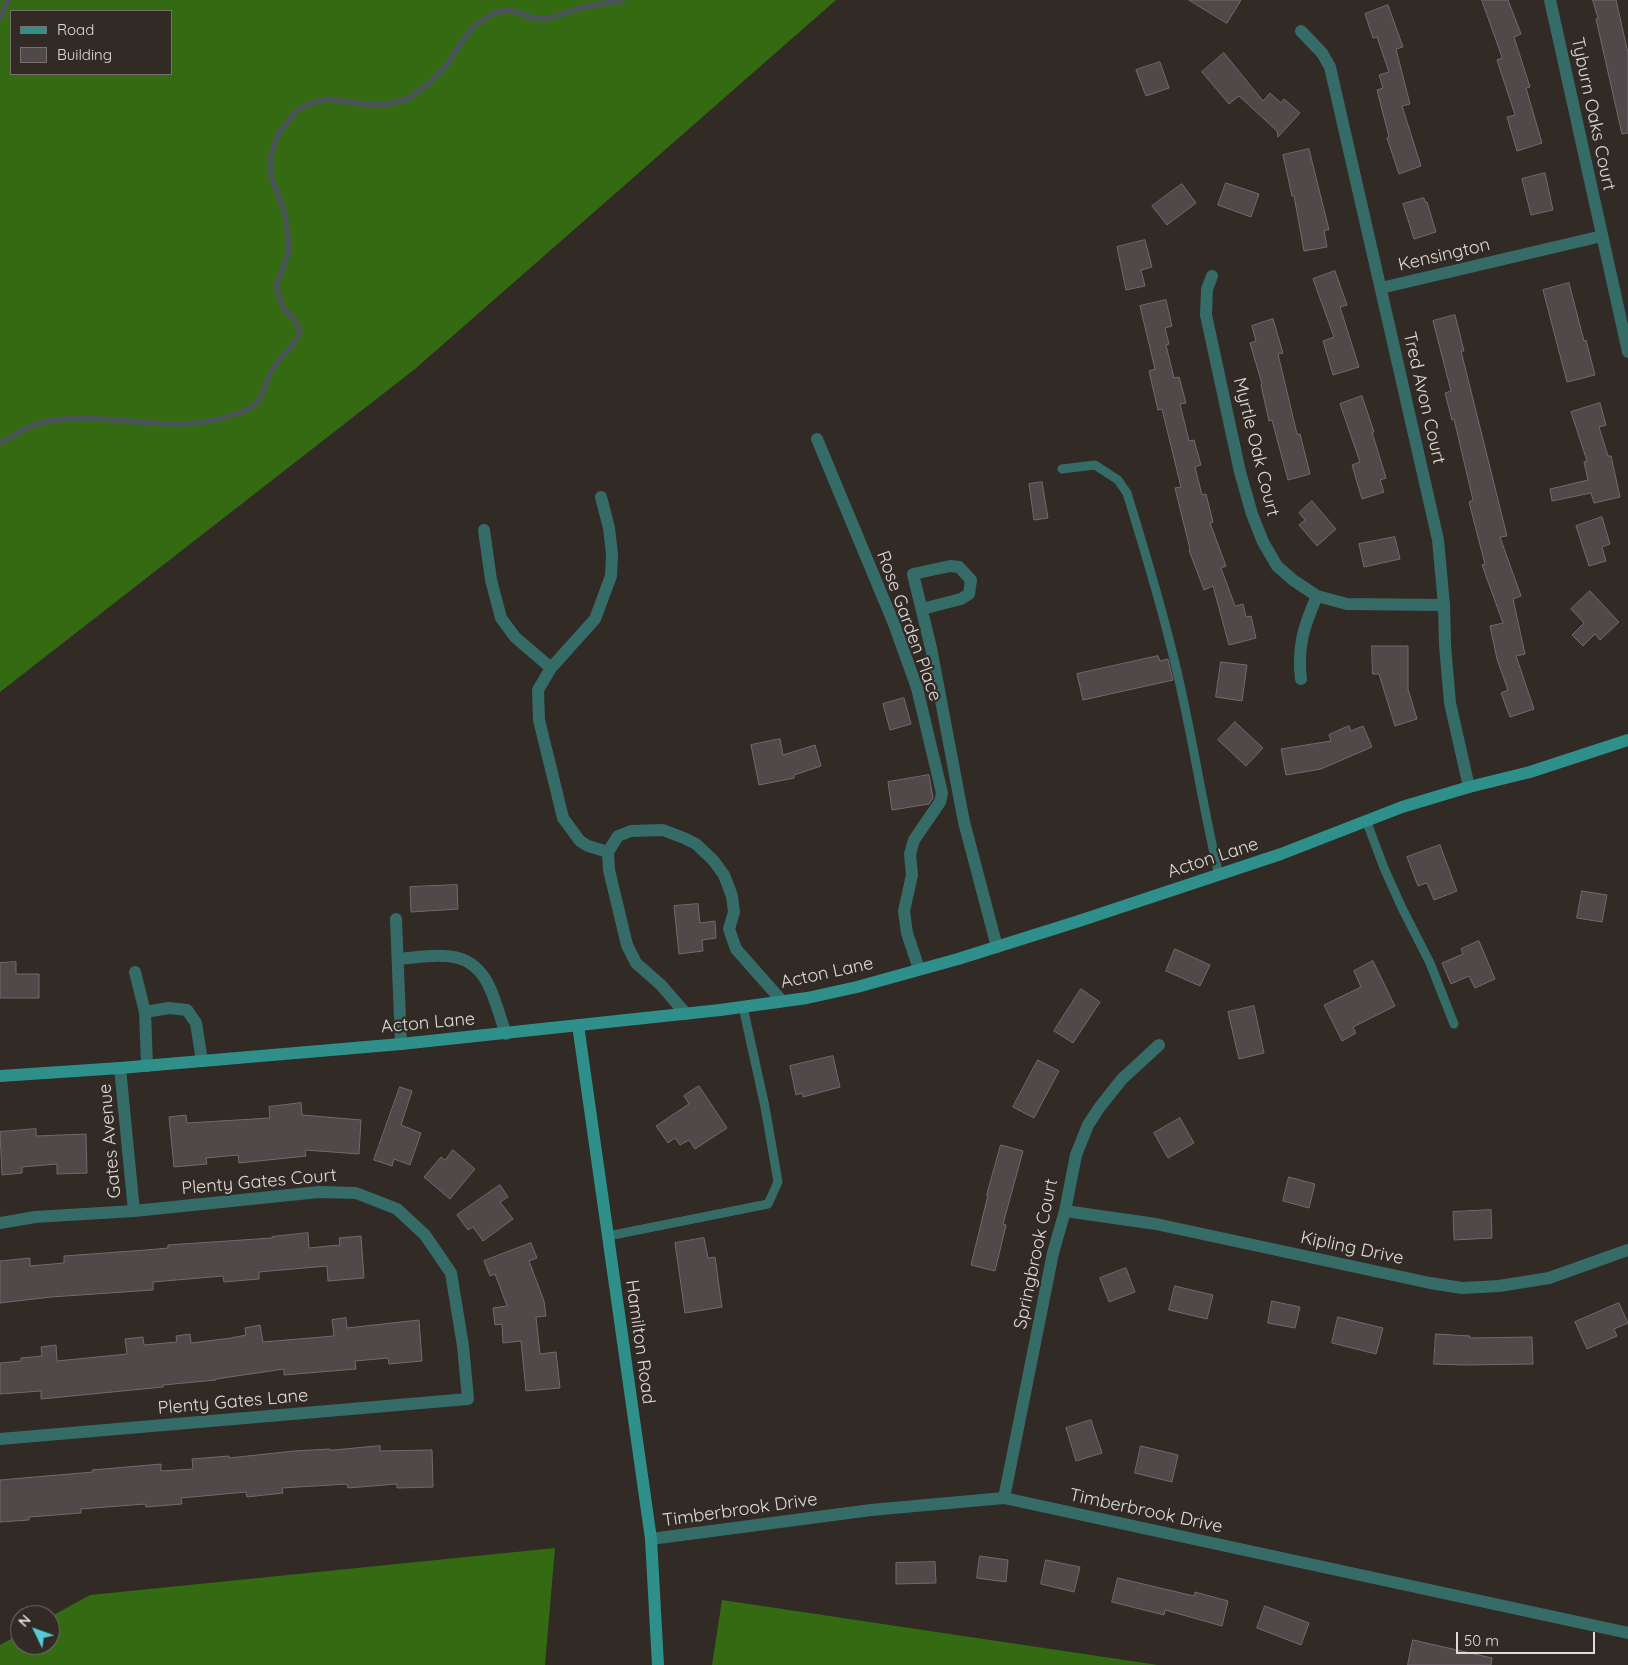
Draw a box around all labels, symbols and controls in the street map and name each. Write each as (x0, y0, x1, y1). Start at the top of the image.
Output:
legend (10, 10, 172, 75)
text: Road (57, 20, 94, 39)
street label: Tyburn Oaks Court (1566, 35, 1620, 193)
text: Building (57, 45, 112, 64)
street label: Kensington (1396, 234, 1492, 276)
street label: Tred Avon Court (1398, 330, 1450, 466)
street label: Myrtle Oak Court (1228, 375, 1284, 519)
street label: Rose Garden Place (872, 548, 946, 704)
street label: Acton Lane (1165, 833, 1261, 883)
street label: Acton Lane (779, 953, 875, 993)
street label: Acton Lane (380, 1008, 476, 1038)
street label: Gates Avenue (94, 1083, 126, 1199)
street label: Plenty Gates Court (181, 1164, 337, 1200)
street label: Springbrook Court (1010, 1177, 1062, 1331)
street label: Kipling Drive (1299, 1227, 1405, 1269)
street label: Hamilton Road (621, 1279, 659, 1405)
street label: Plenty Gates Lane (157, 1385, 309, 1419)
street label: Timberbrook Drive (1067, 1484, 1225, 1538)
street label: Timberbrook Drive (661, 1488, 819, 1532)
north arrow (10, 1605, 60, 1655)
text: N (14, 1611, 35, 1630)
scale bar (1458, 1622, 1597, 1654)
text: 50 m (1464, 1631, 1499, 1650)

